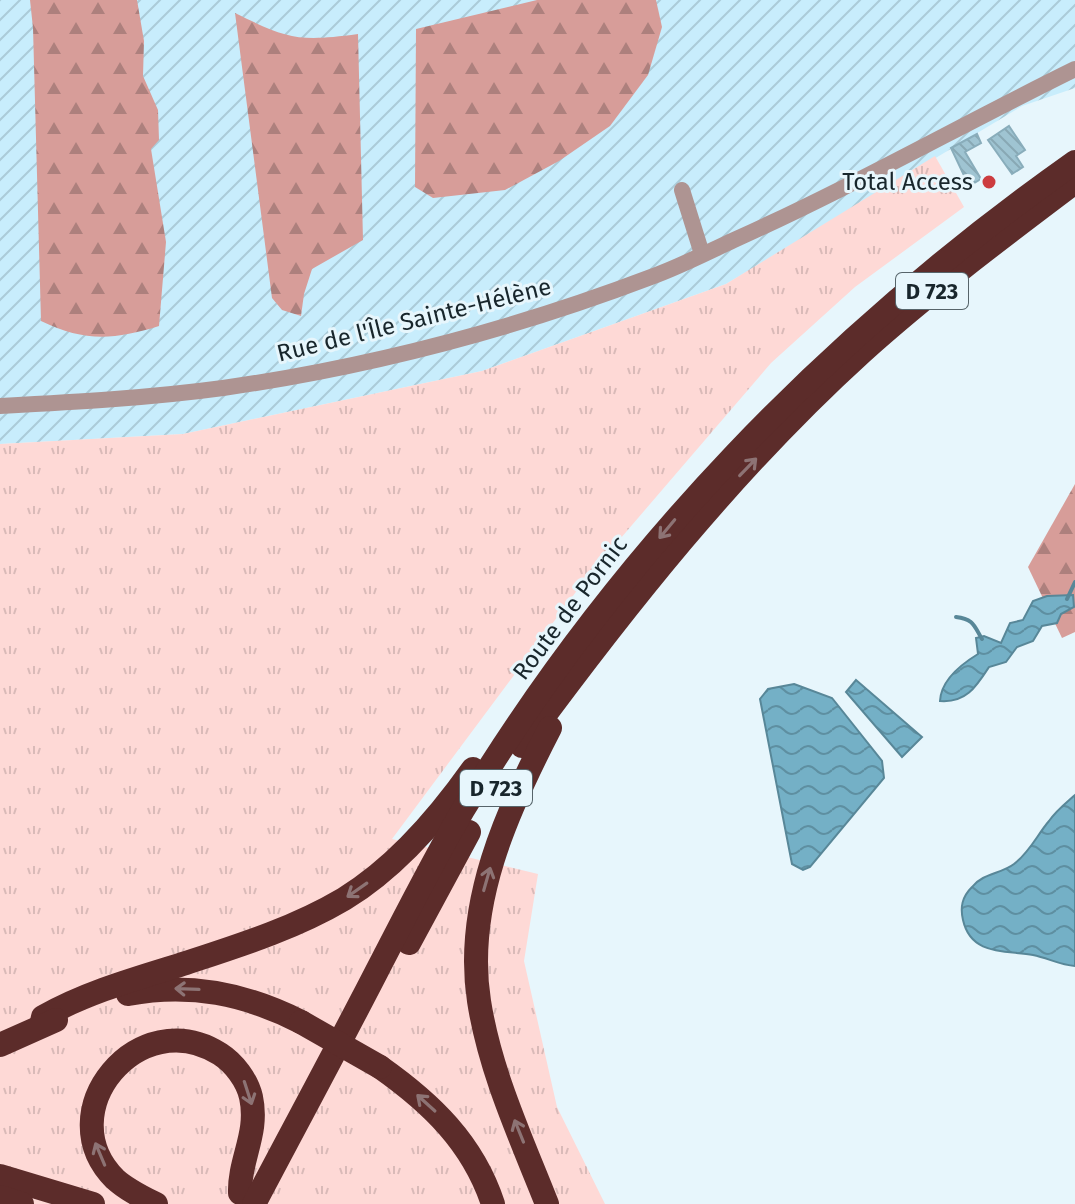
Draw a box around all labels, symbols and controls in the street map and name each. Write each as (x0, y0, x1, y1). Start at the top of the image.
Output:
place label: Total Access (842, 168, 973, 196)
marker: Total Access (980, 173, 998, 191)
street label: Rue de l'Île Sainte-Hélène (274, 272, 554, 368)
road number: D 723 (896, 273, 968, 309)
one-way arrow (738, 457, 757, 477)
one-way arrow (658, 518, 675, 539)
street label: Route de Pornic (507, 531, 633, 685)
road number: D 723 (460, 770, 532, 806)
one-way arrow (480, 866, 495, 892)
one-way arrow (346, 882, 368, 898)
one-way arrow (174, 981, 201, 996)
one-way arrow (242, 1080, 256, 1105)
one-way arrow (417, 1094, 437, 1112)
one-way arrow (511, 1119, 525, 1144)
one-way arrow (91, 1142, 106, 1167)

